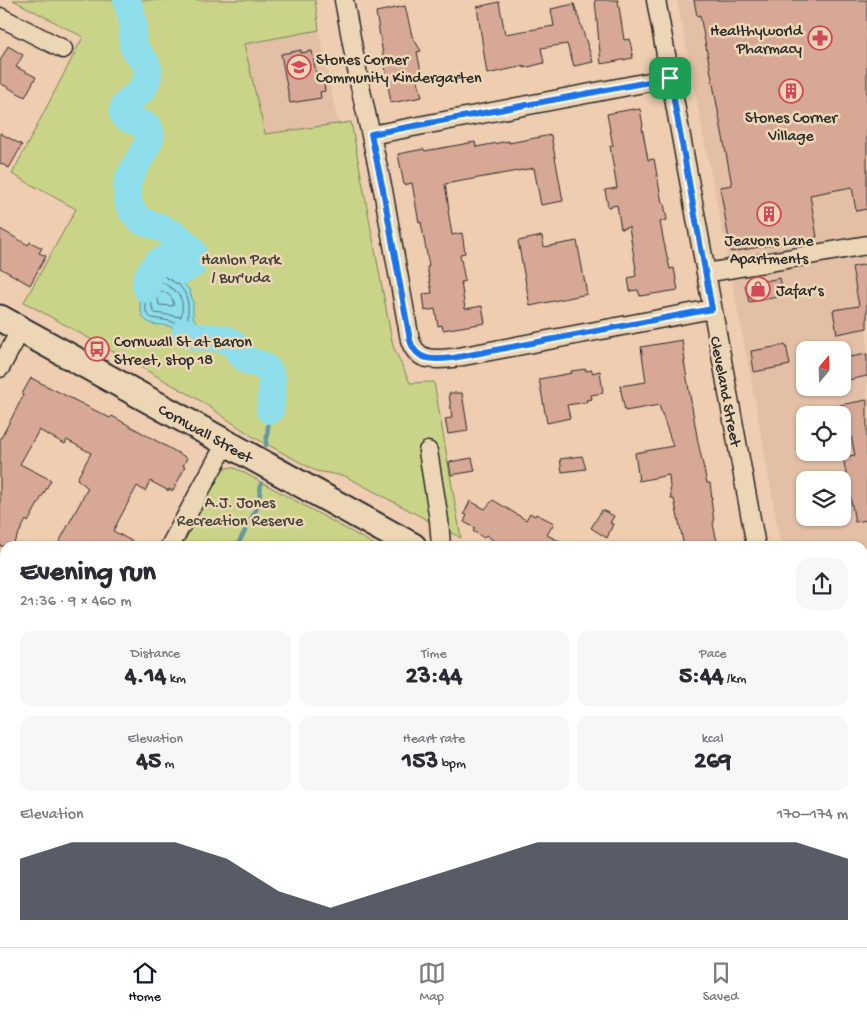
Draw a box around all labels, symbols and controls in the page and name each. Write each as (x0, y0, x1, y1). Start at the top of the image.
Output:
place label: Healthyworld Pharmacy (710, 23, 804, 60)
pharmacy icon: Healthyworld Pharmacy (807, 25, 833, 51)
place label: Stones Corner Community Kindergarten (316, 52, 482, 89)
school or university icon: Stones Corner Community Kindergarten (286, 54, 312, 80)
pin (649, 57, 691, 99)
icon: arrive (656, 64, 684, 92)
building icon: Stones Corner Village (778, 78, 804, 104)
place label: Stones Corner Village (745, 110, 838, 147)
building icon: Jeavons Lane Apartments (756, 201, 782, 227)
place label: Jeavons Lane Apartments (725, 233, 814, 270)
park label: Hanlon Park / Bur'uda (201, 252, 283, 289)
shop icon: Jafar’s (745, 276, 771, 302)
place label: Jafar’s (776, 283, 825, 302)
place label: Cornwall St at Baron Street, stop 18 (114, 334, 252, 371)
street label: Cleveland Street (704, 335, 744, 450)
bus stop icon: Cornwall St at Baron Street, stop 18 (84, 336, 110, 362)
north arrow (796, 341, 851, 396)
map controls (796, 341, 851, 526)
street label: Cornwall Street (154, 401, 256, 470)
button: locate (796, 406, 851, 461)
button: layers (796, 471, 851, 526)
park label: A.J. Jones Recreation Reserve (177, 495, 304, 532)
text: Evening run (20, 557, 156, 590)
button: share (796, 558, 848, 610)
text: 21:36 · 9 × 460 m (20, 593, 132, 612)
text: Distance (131, 646, 180, 663)
text: Time (421, 646, 447, 663)
text: Pace (699, 646, 726, 663)
text: 4.14 (125, 663, 166, 692)
text: 23:44 (406, 663, 462, 692)
text: 5:44 (679, 663, 724, 692)
text: km (166, 671, 186, 688)
text: /km (724, 671, 746, 688)
text: Elevation (128, 731, 183, 748)
text: Heart rate (403, 731, 465, 748)
text: kcal (702, 731, 724, 748)
text: 45 (136, 748, 161, 777)
text: 153 (402, 748, 438, 777)
text: 269 (694, 748, 731, 777)
text: m (161, 756, 174, 773)
text: bpm (438, 756, 466, 773)
text: Elevation (20, 806, 84, 825)
text: 170–174 m (777, 806, 848, 825)
tab: Home (128, 959, 161, 1006)
tab: Map (418, 959, 446, 1006)
tab: Saved (703, 959, 739, 1006)

